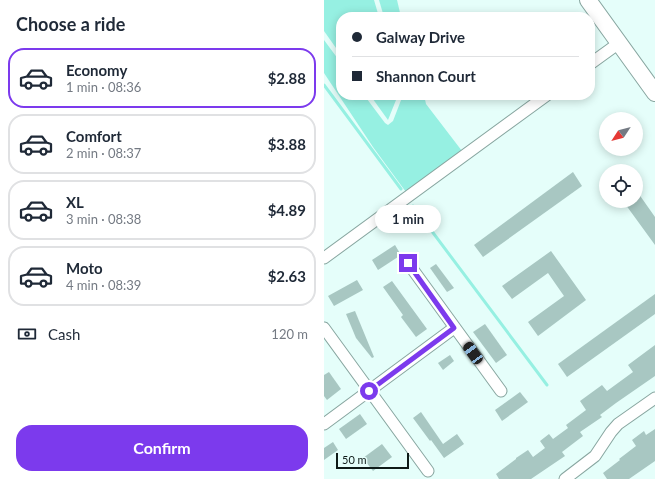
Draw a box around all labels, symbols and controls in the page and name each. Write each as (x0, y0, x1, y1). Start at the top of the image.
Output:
text: Choose a ride (16, 13, 125, 35)
text: Galway Drive (376, 28, 465, 46)
icon: car (18, 60, 54, 96)
text: Economy (66, 61, 127, 79)
text: Shannon Court (376, 67, 476, 85)
text: $2.88 (268, 69, 306, 87)
text: 1 min · 08:36 (66, 79, 141, 95)
north arrow (599, 112, 643, 156)
map controls (599, 112, 643, 208)
icon: car (18, 126, 54, 162)
text: Comfort (66, 127, 122, 145)
text: $3.88 (268, 135, 306, 153)
text: 2 min · 08:37 (66, 145, 141, 161)
button: locate (599, 164, 643, 208)
icon: car (18, 192, 54, 228)
text: XL (66, 193, 84, 211)
text: $4.89 (268, 201, 306, 219)
callout: 1 min (375, 205, 441, 233)
text: 3 min · 08:38 (66, 211, 141, 227)
text: 1 min (392, 211, 424, 227)
route end (399, 254, 417, 272)
icon: car (18, 258, 54, 294)
text: Moto (66, 259, 103, 277)
text: $2.63 (268, 267, 306, 285)
text: 4 min · 08:39 (66, 277, 141, 293)
icon: cash (16, 323, 38, 345)
text: Cash (48, 325, 80, 343)
text: 120 m (271, 326, 308, 342)
car (461, 340, 485, 366)
route start (360, 382, 378, 400)
button: Confirm (16, 425, 308, 471)
scale bar (336, 451, 409, 470)
text: 50 m (342, 453, 367, 466)

